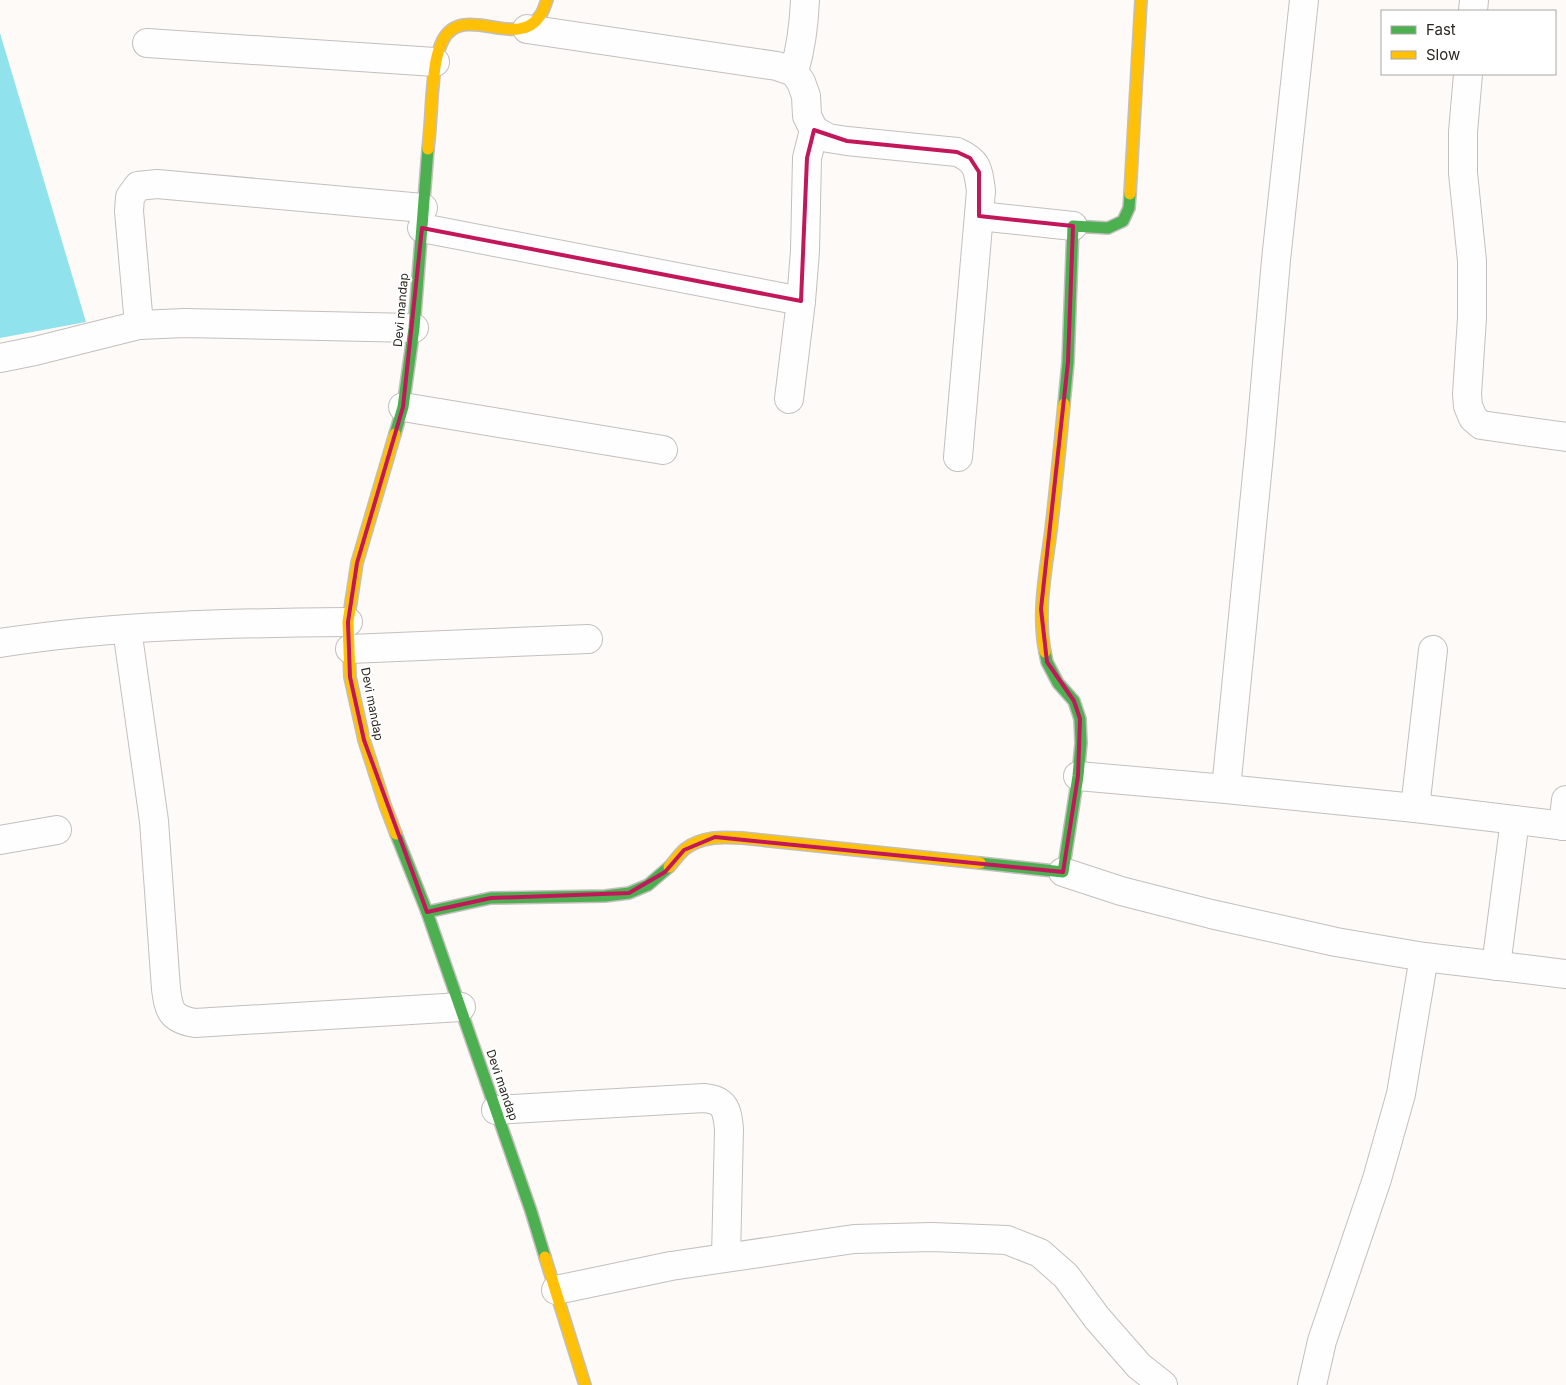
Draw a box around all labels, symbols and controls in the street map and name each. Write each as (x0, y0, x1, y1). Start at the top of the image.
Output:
legend (1381, 10, 1556, 75)
text: Fast (1426, 20, 1456, 39)
text: Slow (1426, 45, 1460, 64)
street label: Devi mandap (390, 272, 411, 348)
street label: Devi mandap (358, 666, 387, 742)
street label: Devi mandap (483, 1047, 522, 1122)

